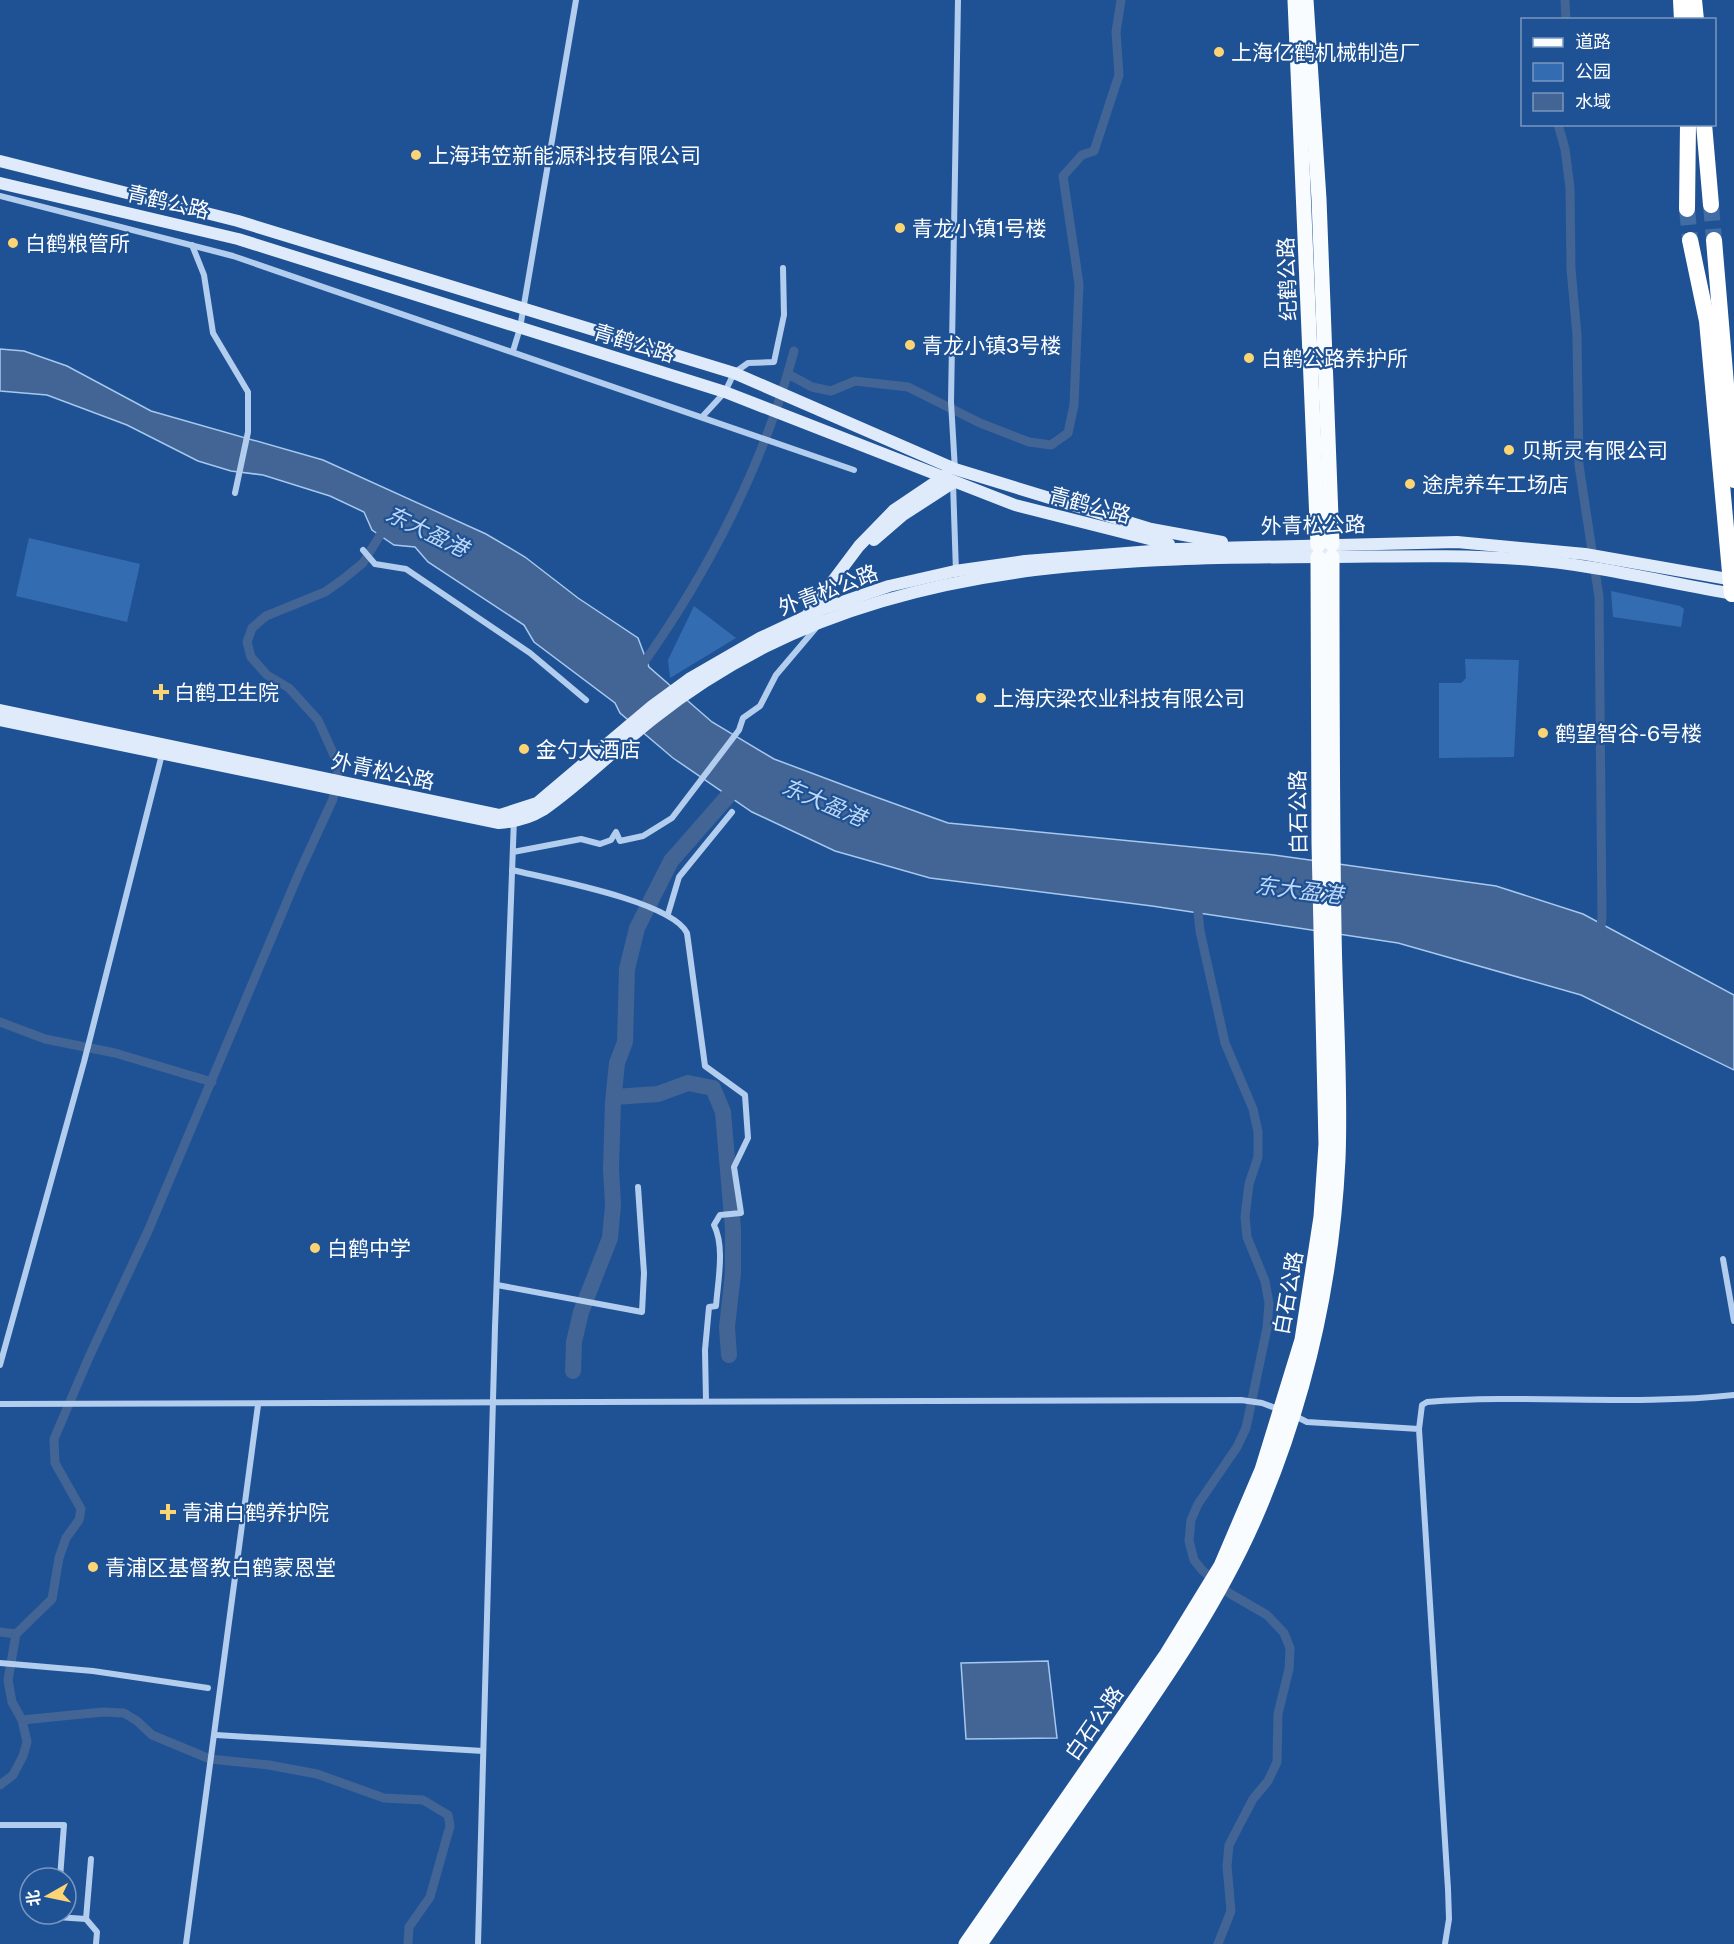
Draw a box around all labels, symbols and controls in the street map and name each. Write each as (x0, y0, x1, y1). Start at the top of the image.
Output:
legend (1521, 18, 1716, 126)
text: 道路 (1575, 31, 1611, 52)
place label: 上海亿鹤机械制造厂 (1231, 40, 1420, 65)
marker: 上海亿鹤机械制造厂 (1212, 45, 1226, 59)
text: 公园 (1575, 61, 1611, 82)
text: 水域 (1575, 91, 1611, 112)
place label: 上海玮笠新能源科技有限公司 (428, 143, 701, 168)
marker: 上海玮笠新能源科技有限公司 (409, 148, 423, 162)
street label: 青鹤公路 (124, 180, 212, 224)
place label: 青龙小镇1号楼 (912, 216, 1047, 241)
marker: 青龙小镇1号楼 (893, 221, 907, 235)
place label: 白鹤粮管所 (25, 231, 130, 256)
marker: 白鹤粮管所 (6, 236, 20, 250)
street label: 纪鹤公路 (1273, 237, 1301, 321)
street label: 青鹤公路 (590, 319, 678, 367)
place label: 青龙小镇3号楼 (922, 333, 1061, 358)
marker: 青龙小镇3号楼 (903, 338, 917, 352)
place label: 白鹤公路养护所 (1261, 346, 1408, 371)
marker: 白鹤公路养护所 (1242, 351, 1256, 365)
place label: 贝斯灵有限公司 (1521, 438, 1668, 463)
marker: 贝斯灵有限公司 (1502, 443, 1516, 457)
place label: 途虎养车工场店 (1422, 472, 1569, 497)
marker: 途虎养车工场店 (1403, 477, 1417, 491)
street label: 青鹤公路 (1046, 482, 1134, 528)
water label: 东大盈港 (382, 500, 475, 563)
street label: 外青松公路 (1260, 512, 1366, 538)
street label: 外青松公路 (775, 560, 881, 620)
place label: 白鹤卫生院 (174, 680, 279, 705)
marker: 白鹤卫生院 (152, 683, 170, 701)
place label: 上海庆梁农业科技有限公司 (993, 686, 1245, 711)
marker: 上海庆梁农业科技有限公司 (974, 691, 988, 705)
place label: 鹤望智谷-6号楼 (1555, 721, 1702, 746)
marker: 鹤望智谷-6号楼 (1536, 726, 1550, 740)
place label: 金勺大酒店 (536, 737, 641, 762)
marker: 金勺大酒店 (517, 742, 531, 756)
street label: 外青松公路 (329, 748, 437, 794)
street label: 白石公路 (1285, 770, 1311, 854)
water label: 东大盈港 (778, 773, 872, 832)
water label: 东大盈港 (1254, 872, 1347, 909)
place label: 白鹤中学 (327, 1236, 411, 1261)
marker: 白鹤中学 (308, 1241, 322, 1255)
street label: 白石公路 (1268, 1249, 1308, 1337)
place label: 青浦白鹤养护院 (182, 1500, 329, 1525)
marker: 青浦白鹤养护院 (159, 1503, 177, 1521)
place label: 青浦区基督教白鹤蒙恩堂 (105, 1555, 336, 1580)
marker: 青浦区基督教白鹤蒙恩堂 (86, 1560, 100, 1574)
street label: 白石公路 (1060, 1681, 1128, 1765)
north arrow (18, 1866, 78, 1926)
text: 北 (23, 1889, 44, 1908)

